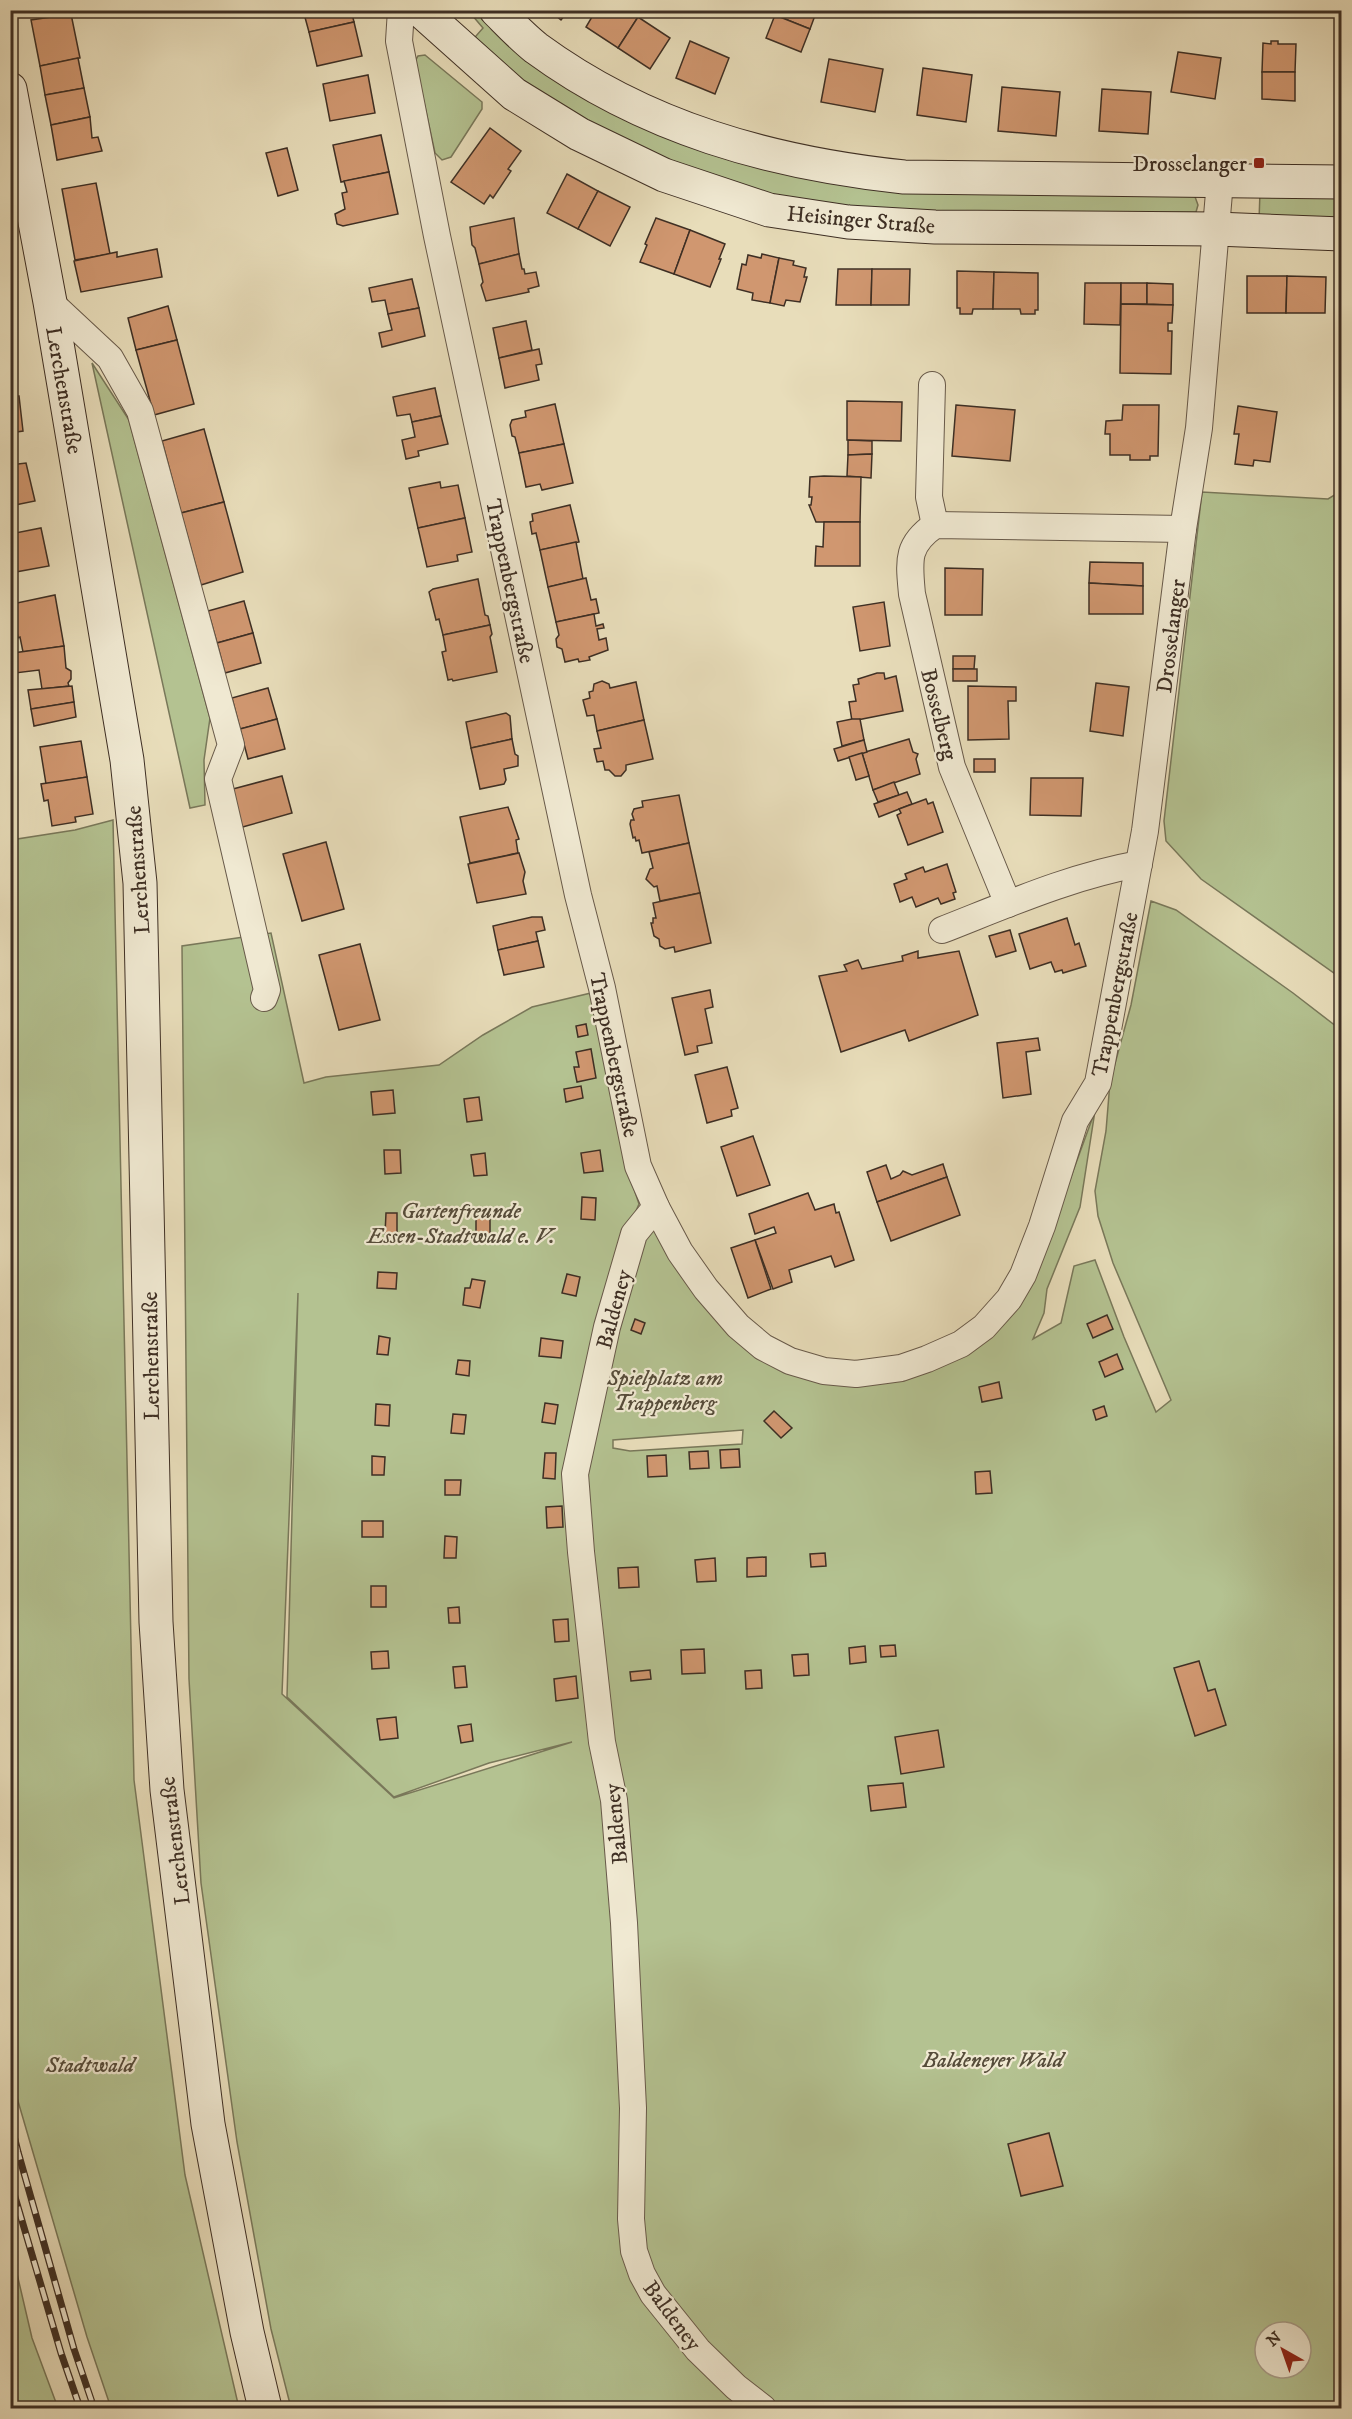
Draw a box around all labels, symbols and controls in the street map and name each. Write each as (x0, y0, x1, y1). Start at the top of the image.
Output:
place label: Drosselanger (1132, 151, 1248, 178)
marker: Drosselanger (1252, 156, 1266, 170)
street label: Heisinger Straße (786, 201, 936, 240)
street label: Lerchenstraße (39, 324, 88, 456)
street label: Trappenbergstraße (479, 497, 540, 666)
street label: Drosselanger (1151, 577, 1192, 695)
street label: Bosselberg (914, 666, 963, 763)
street label: Lerchenstraße (121, 805, 156, 935)
street label: Trappenbergstraße (1086, 910, 1145, 1079)
street label: Trappenbergstraße (583, 971, 644, 1140)
park label: Gartenfreunde Essen-Stadtwald e. V. (365, 1198, 556, 1250)
street label: Baldeney (591, 1266, 638, 1352)
street label: Lerchenstraße (137, 1291, 166, 1421)
park label: Spielplatz am Trappenberg (606, 1365, 723, 1417)
street label: Lerchenstraße (154, 1775, 197, 1906)
street label: Baldeney (599, 1782, 634, 1866)
park label: Baldeneyer Wald (922, 2047, 1067, 2074)
park label: Stadtwald (45, 2052, 138, 2079)
street label: Baldeney (637, 2275, 707, 2357)
north arrow (1253, 2320, 1313, 2380)
text: N (1263, 2327, 1285, 2351)

